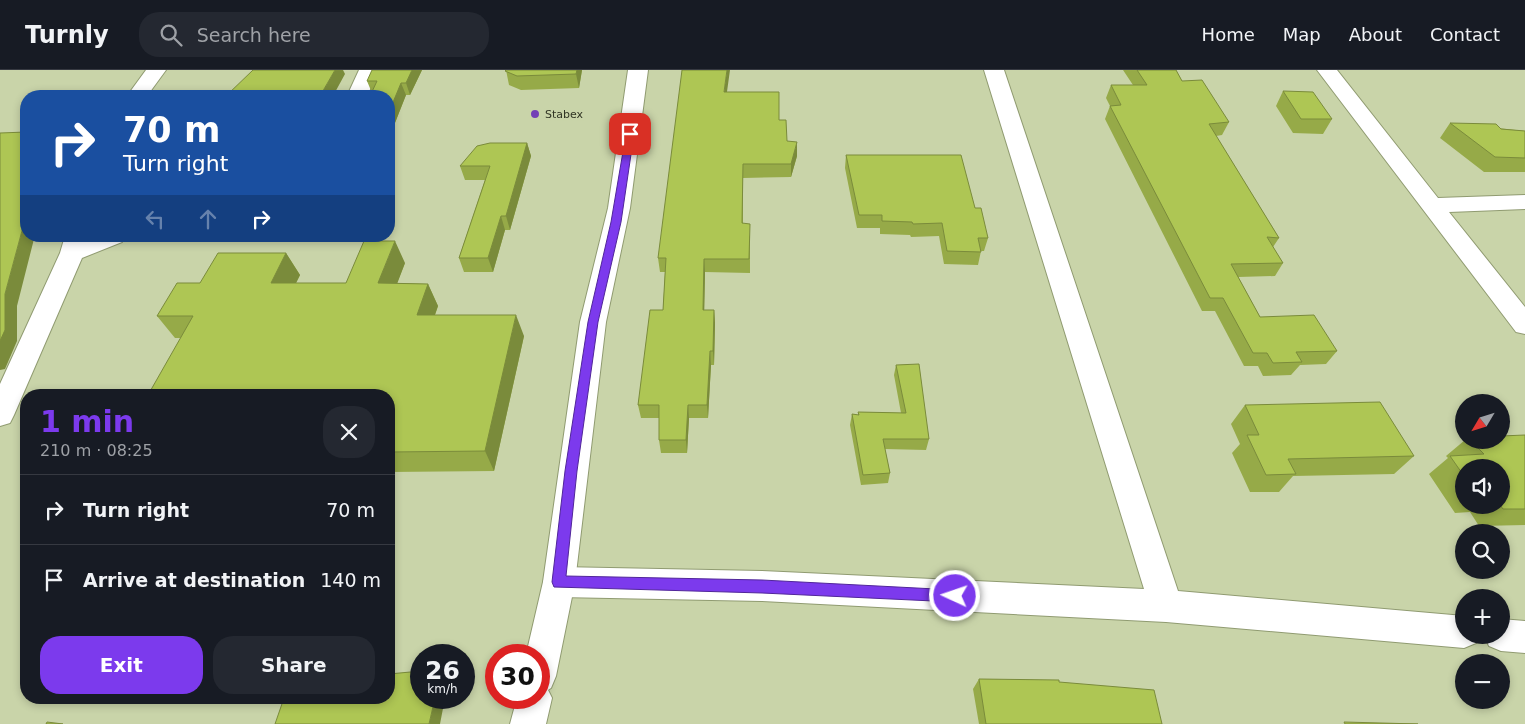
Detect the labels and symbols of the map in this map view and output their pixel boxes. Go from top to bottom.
marker: Stabex [529,108,541,120]
place label: Stabex [545,108,584,121]
pin [609,113,651,155]
north arrow [1455,394,1510,449]
position arrow [928,569,980,621]
speed limit sign: 30 [485,644,550,709]

